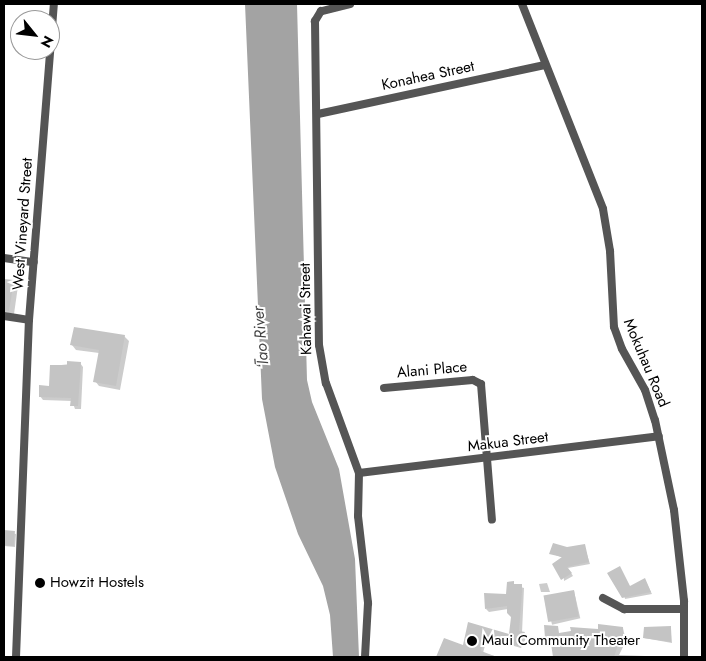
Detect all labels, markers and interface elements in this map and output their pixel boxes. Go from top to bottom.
north arrow [10,10,60,60]
text: N [36,32,59,52]
street label: Konahea Street [380,57,476,95]
street label: West Vineyard Street [9,157,37,291]
street label: Kahawai Street [296,263,316,355]
water label: ʻĪao River [249,305,273,369]
street label: Mokuhau Road [619,316,673,410]
street label: Alani Place [396,358,468,382]
street label: Makua Street [467,428,549,456]
place label: Howzit Hostels [50,574,144,592]
marker: Howzit Hostels [34,577,46,589]
place label: Maui Community Theater [482,632,640,650]
marker: Maui Community Theater [466,635,478,647]

